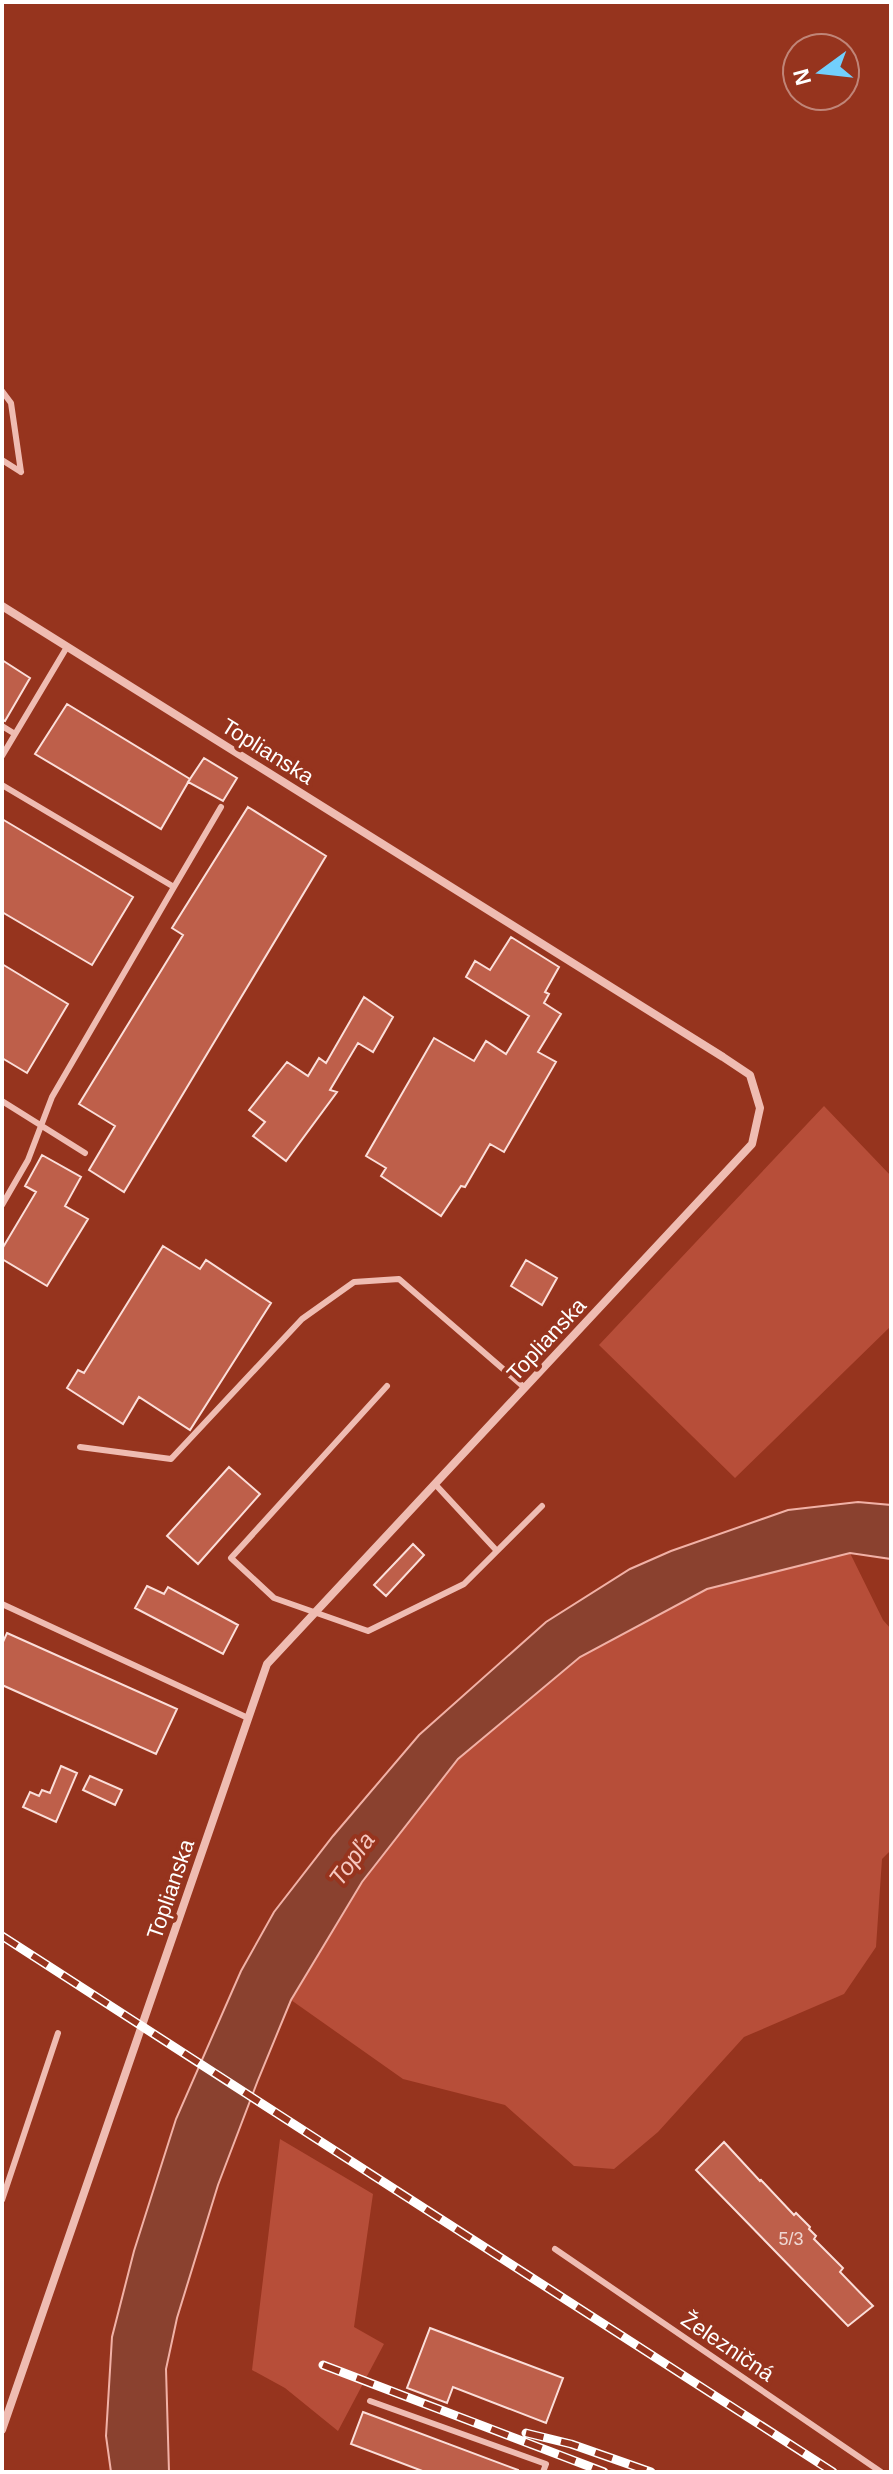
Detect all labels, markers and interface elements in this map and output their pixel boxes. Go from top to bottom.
north arrow [781,32,861,112]
text: N [788,66,816,88]
street label: Toplianska [217,713,319,790]
street label: Toplianska [502,1292,591,1386]
water label: Topľa [323,1827,380,1891]
street label: Toplianska [142,1835,199,1942]
house number: 5/3 [778,2229,804,2249]
street label: Železničná [677,2306,779,2387]

